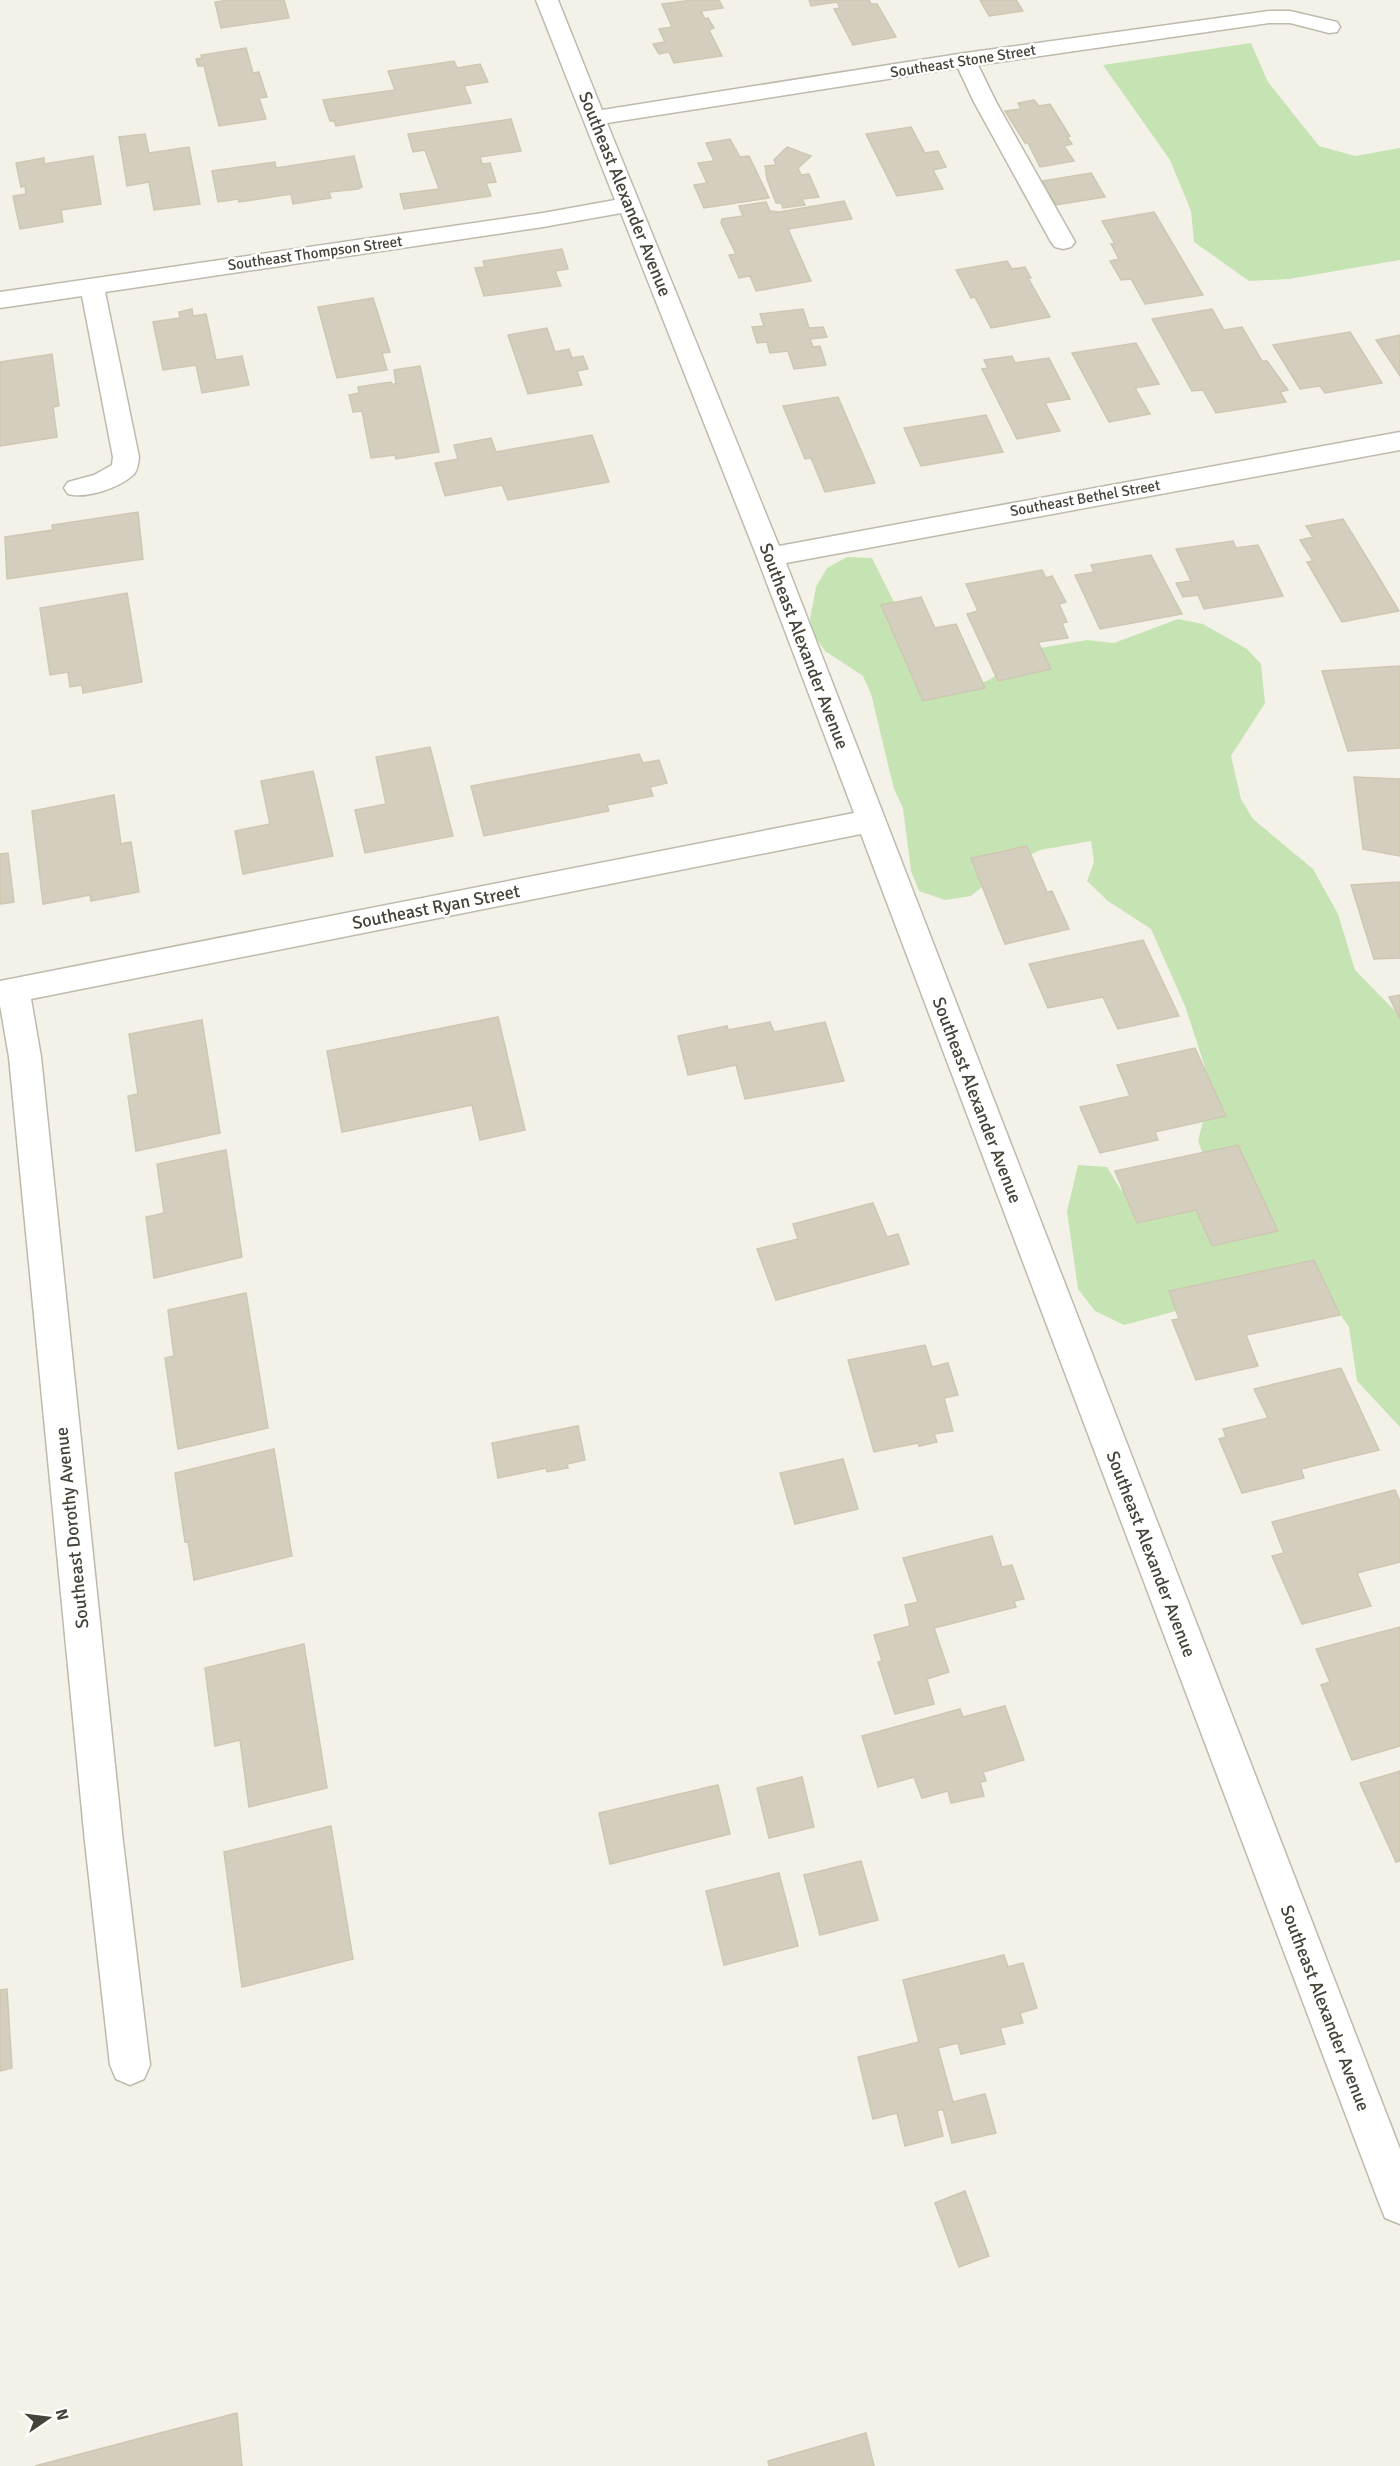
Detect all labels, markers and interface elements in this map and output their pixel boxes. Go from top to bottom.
street label: Southeast Stone Street [889,41,1037,81]
street label: Southeast Alexander Avenue [574,88,676,300]
street label: Southeast Thompson Street [227,232,403,274]
street label: Southeast Bethel Street [1008,476,1162,520]
street label: Southeast Alexander Avenue [754,540,854,752]
street label: Southeast Ryan Street [350,880,522,934]
street label: Southeast Alexander Avenue [927,994,1027,1206]
street label: Southeast Dorothy Avenue [50,1426,94,1630]
street label: Southeast Alexander Avenue [1101,1448,1201,1660]
street label: Southeast Alexander Avenue [1275,1902,1375,2114]
north arrow [18,2388,78,2448]
text: N [51,2407,73,2422]

